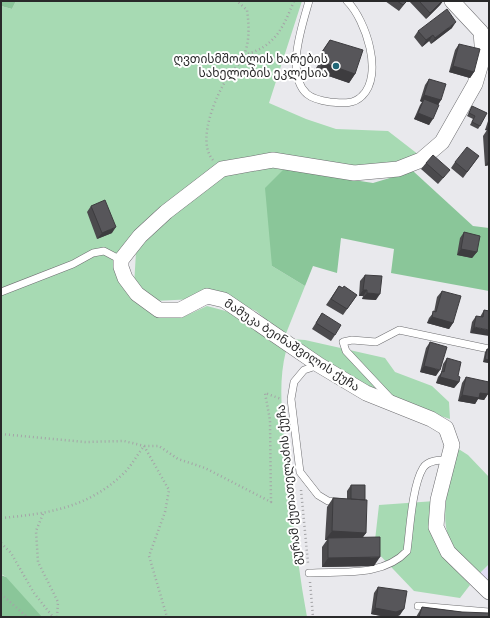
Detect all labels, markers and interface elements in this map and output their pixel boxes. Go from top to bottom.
place label: ღვთისმშობლის ხარების სახელობის ეკლესია [173,52,328,81]
marker: ღვთისმშობლის ხარების სახელობის ეკლესია [331,61,341,71]
street label: მამუკა ბეინაშვილის ქუჩა [221,296,362,395]
street label: გურამ ქუთათელაძის ქუჩა [274,404,305,566]

